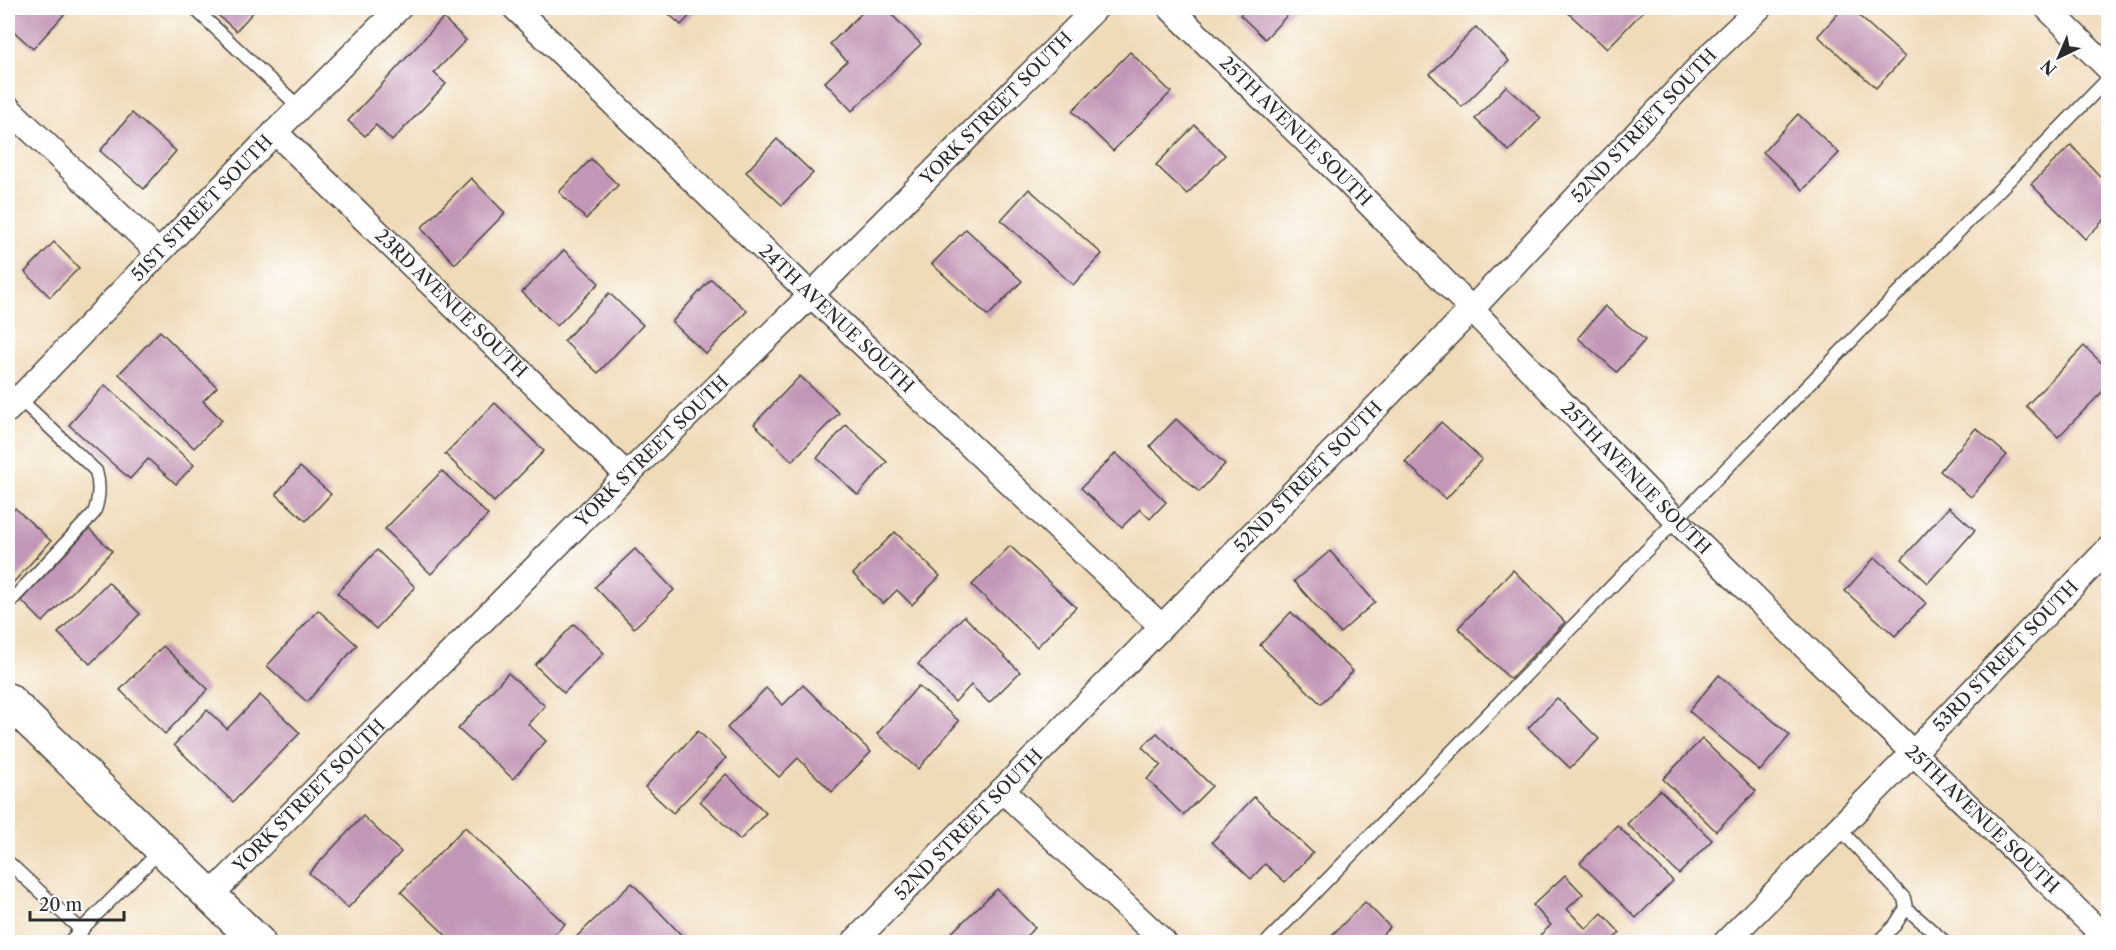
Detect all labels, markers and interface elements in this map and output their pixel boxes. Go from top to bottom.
street label: YORK STREET SOUTH [915,27,1077,190]
north arrow [2029,27,2089,87]
street label: 52ND STREET SOUTH [1567,44,1721,207]
street label: 25TH AVENUE SOUTH [1215,52,1376,211]
text: N [2037,56,2061,80]
street label: 51ST STREET SOUTH [127,130,277,286]
street label: 23RD AVENUE SOUTH [371,225,532,383]
street label: 24TH AVENUE SOUTH [754,240,918,397]
street label: YORK STREET SOUTH [570,371,733,532]
street label: 52ND STREET SOUTH [1229,397,1387,557]
street label: 25TH AVENUE SOUTH [1556,397,1715,559]
street label: 53RD STREET SOUTH [1928,576,2083,736]
street label: YORK STREET SOUTH [228,715,390,878]
street label: 25TH AVENUE SOUTH [1901,740,2064,898]
street label: 52ND STREET SOUTH [890,744,1047,905]
scale bar [30,884,124,922]
text: 20 m [39,894,83,916]

